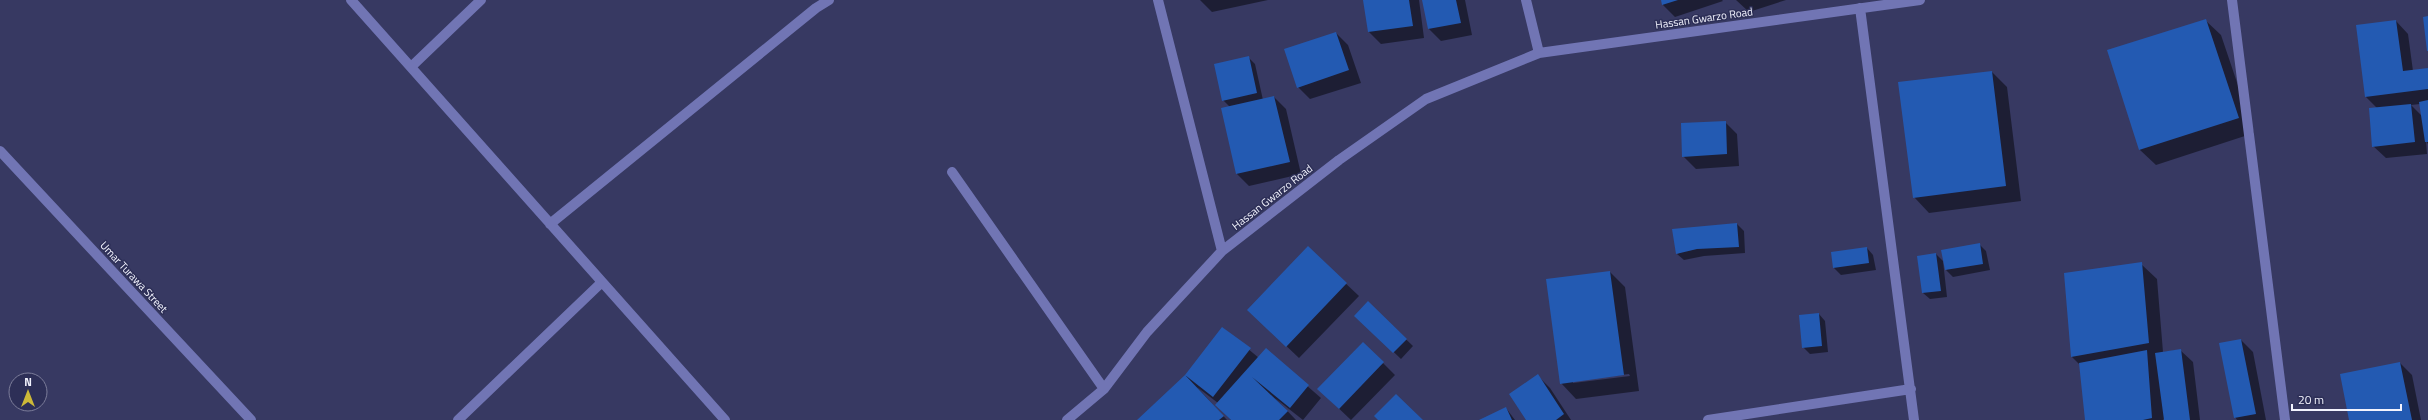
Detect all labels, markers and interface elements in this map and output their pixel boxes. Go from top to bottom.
street label: Hassan Gwarzo Road [1654,3,1754,33]
street label: Hassan Gwarzo Road [1228,160,1316,234]
street label: Umar Turawa Street [97,238,172,316]
north arrow [8,372,48,412]
text: N [24,374,32,390]
scale bar [2292,386,2401,412]
text: 20 m [2298,390,2324,409]

